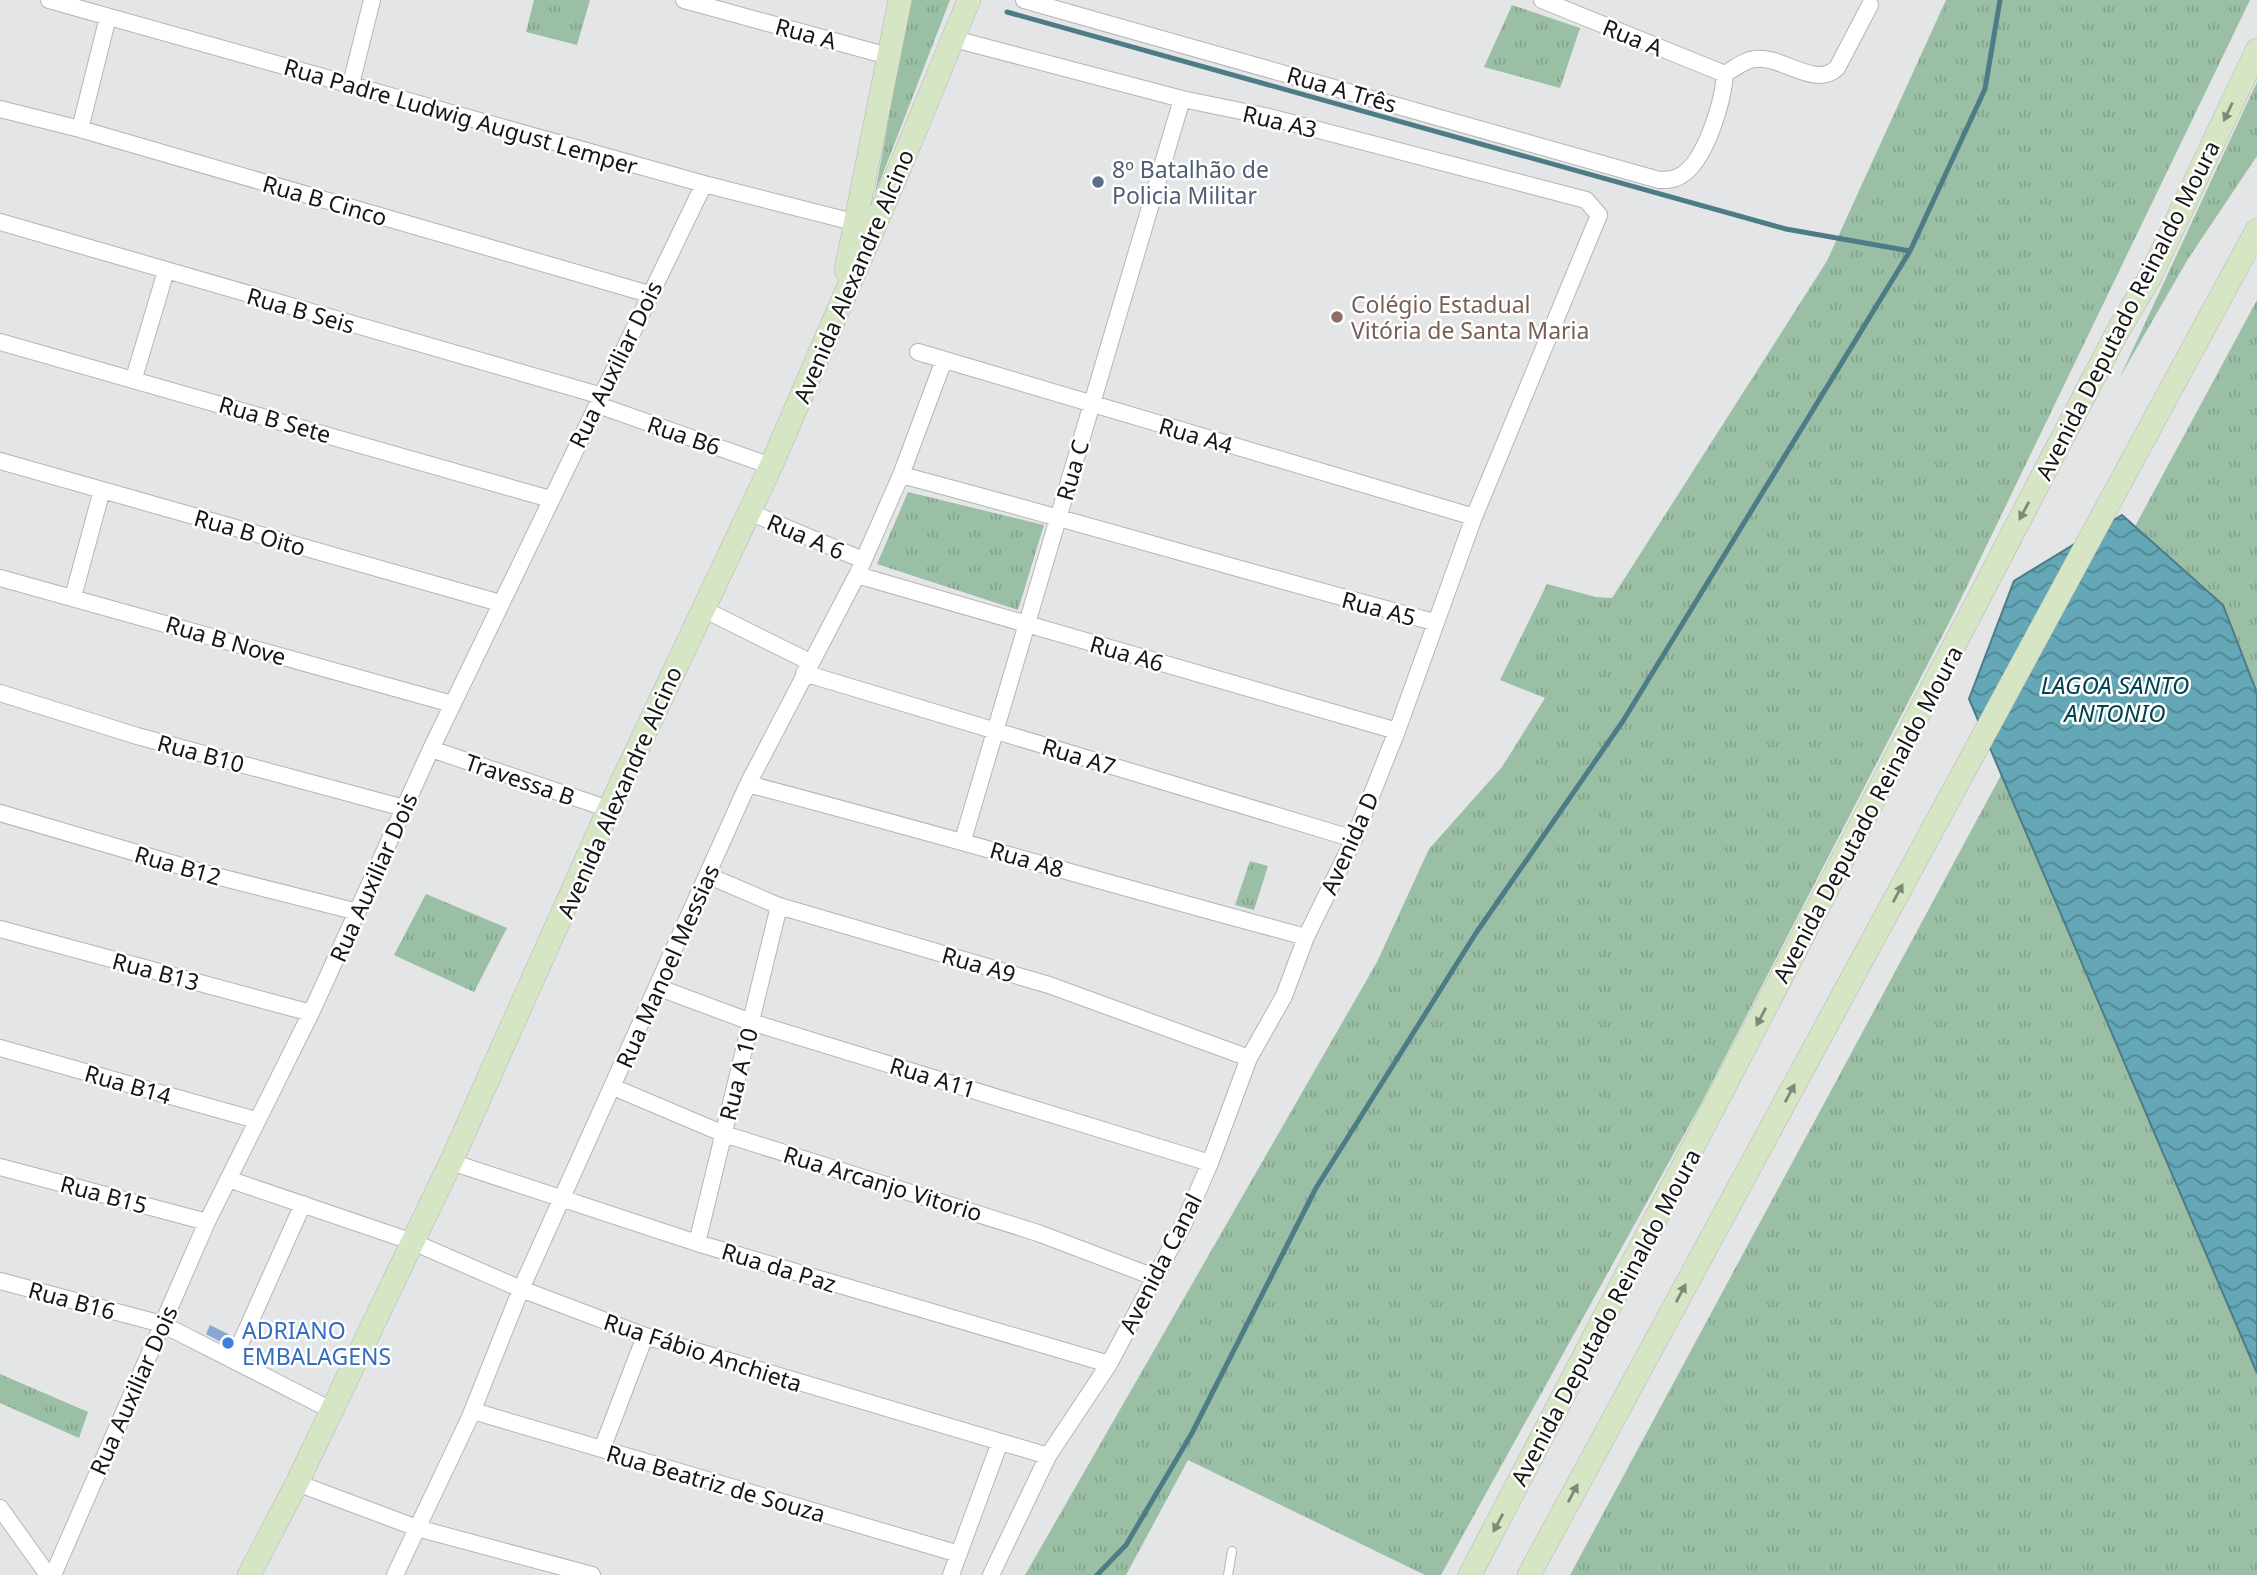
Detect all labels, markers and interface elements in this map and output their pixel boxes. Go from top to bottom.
street label: Rua A [772,10,840,57]
street label: Rua A [1598,11,1668,64]
street label: Rua Padre Ludwig August Lemper [280,50,642,182]
street label: Rua A Três [1283,58,1401,120]
street label: Rua A3 [1240,97,1320,145]
one-way arrow [2222,102,2234,122]
street label: Avenida Deputado Reinaldo Moura [2027,135,2227,485]
street label: Avenida Alexandre Alcino [785,144,921,408]
place label: 8º Batalhão de Policia Militar [1112,153,1269,211]
street label: Rua B Cinco [259,167,391,233]
marker: 8º Batalhão de Policia Militar [1090,174,1106,190]
street label: Rua Auxiliar Dois [561,275,669,453]
street label: Rua B Seis [243,279,359,341]
place label: Colégio Estadual Vitória de Santa Maria [1351,288,1589,346]
marker: Colégio Estadual Vitória de Santa Maria [1329,309,1345,325]
street label: Rua B Sete [215,388,335,450]
street label: Rua B6 [643,408,725,462]
street label: Rua A4 [1155,409,1237,461]
street label: Rua C [1048,436,1096,504]
street label: Rua B Oito [191,501,309,563]
one-way arrow [2019,501,2030,521]
street label: Rua A 6 [762,505,850,567]
street label: Rua A5 [1339,583,1419,633]
street label: Rua B Nove [162,608,290,672]
street label: Rua A6 [1086,627,1168,679]
street label: Avenida Deputado Reinaldo Moura [1764,640,1970,988]
street label: Avenida Alexandre Alcino [549,661,689,923]
water label: LAGOA SANTO ANTONIO [2041,668,2189,729]
street label: Rua B10 [154,726,248,780]
street label: Rua A7 [1038,730,1120,782]
street label: Travessa B [461,745,579,813]
street label: Rua Auxiliar Dois [321,787,425,967]
street label: Avenida D [1312,787,1386,899]
street label: Rua A8 [986,833,1068,885]
street label: Rua B12 [131,837,225,893]
street label: Rua Manoel Messias [608,859,726,1073]
one-way arrow [1892,884,1904,903]
street label: Rua A9 [938,938,1020,990]
street label: Rua B13 [109,944,203,998]
one-way arrow [1755,1007,1767,1027]
street label: Rua A 10 [711,1024,765,1124]
street label: Rua A11 [886,1049,980,1105]
street label: Rua B14 [81,1056,175,1112]
one-way arrow [1783,1083,1795,1103]
street label: Rua Arcanjo Vitorio [780,1138,986,1228]
street label: Avenida Deputado Reinaldo Moura [1502,1143,1708,1491]
street label: Rua B15 [57,1167,151,1221]
street label: Avenida Canal [1111,1188,1209,1338]
street label: Rua da Paz [718,1234,840,1300]
street label: Rua B16 [25,1273,119,1327]
one-way arrow [1675,1284,1687,1303]
street label: Rua Auxiliar Dois [81,1300,185,1480]
street label: Rua Fábio Anchieta [600,1305,806,1399]
place label: ADRIANO EMBALAGENS [242,1314,391,1372]
marker: ADRIANO EMBALAGENS [220,1335,236,1351]
street label: Rua Beatriz de Souza [603,1436,829,1530]
one-way arrow [1567,1484,1579,1503]
one-way arrow [1492,1513,1503,1533]

